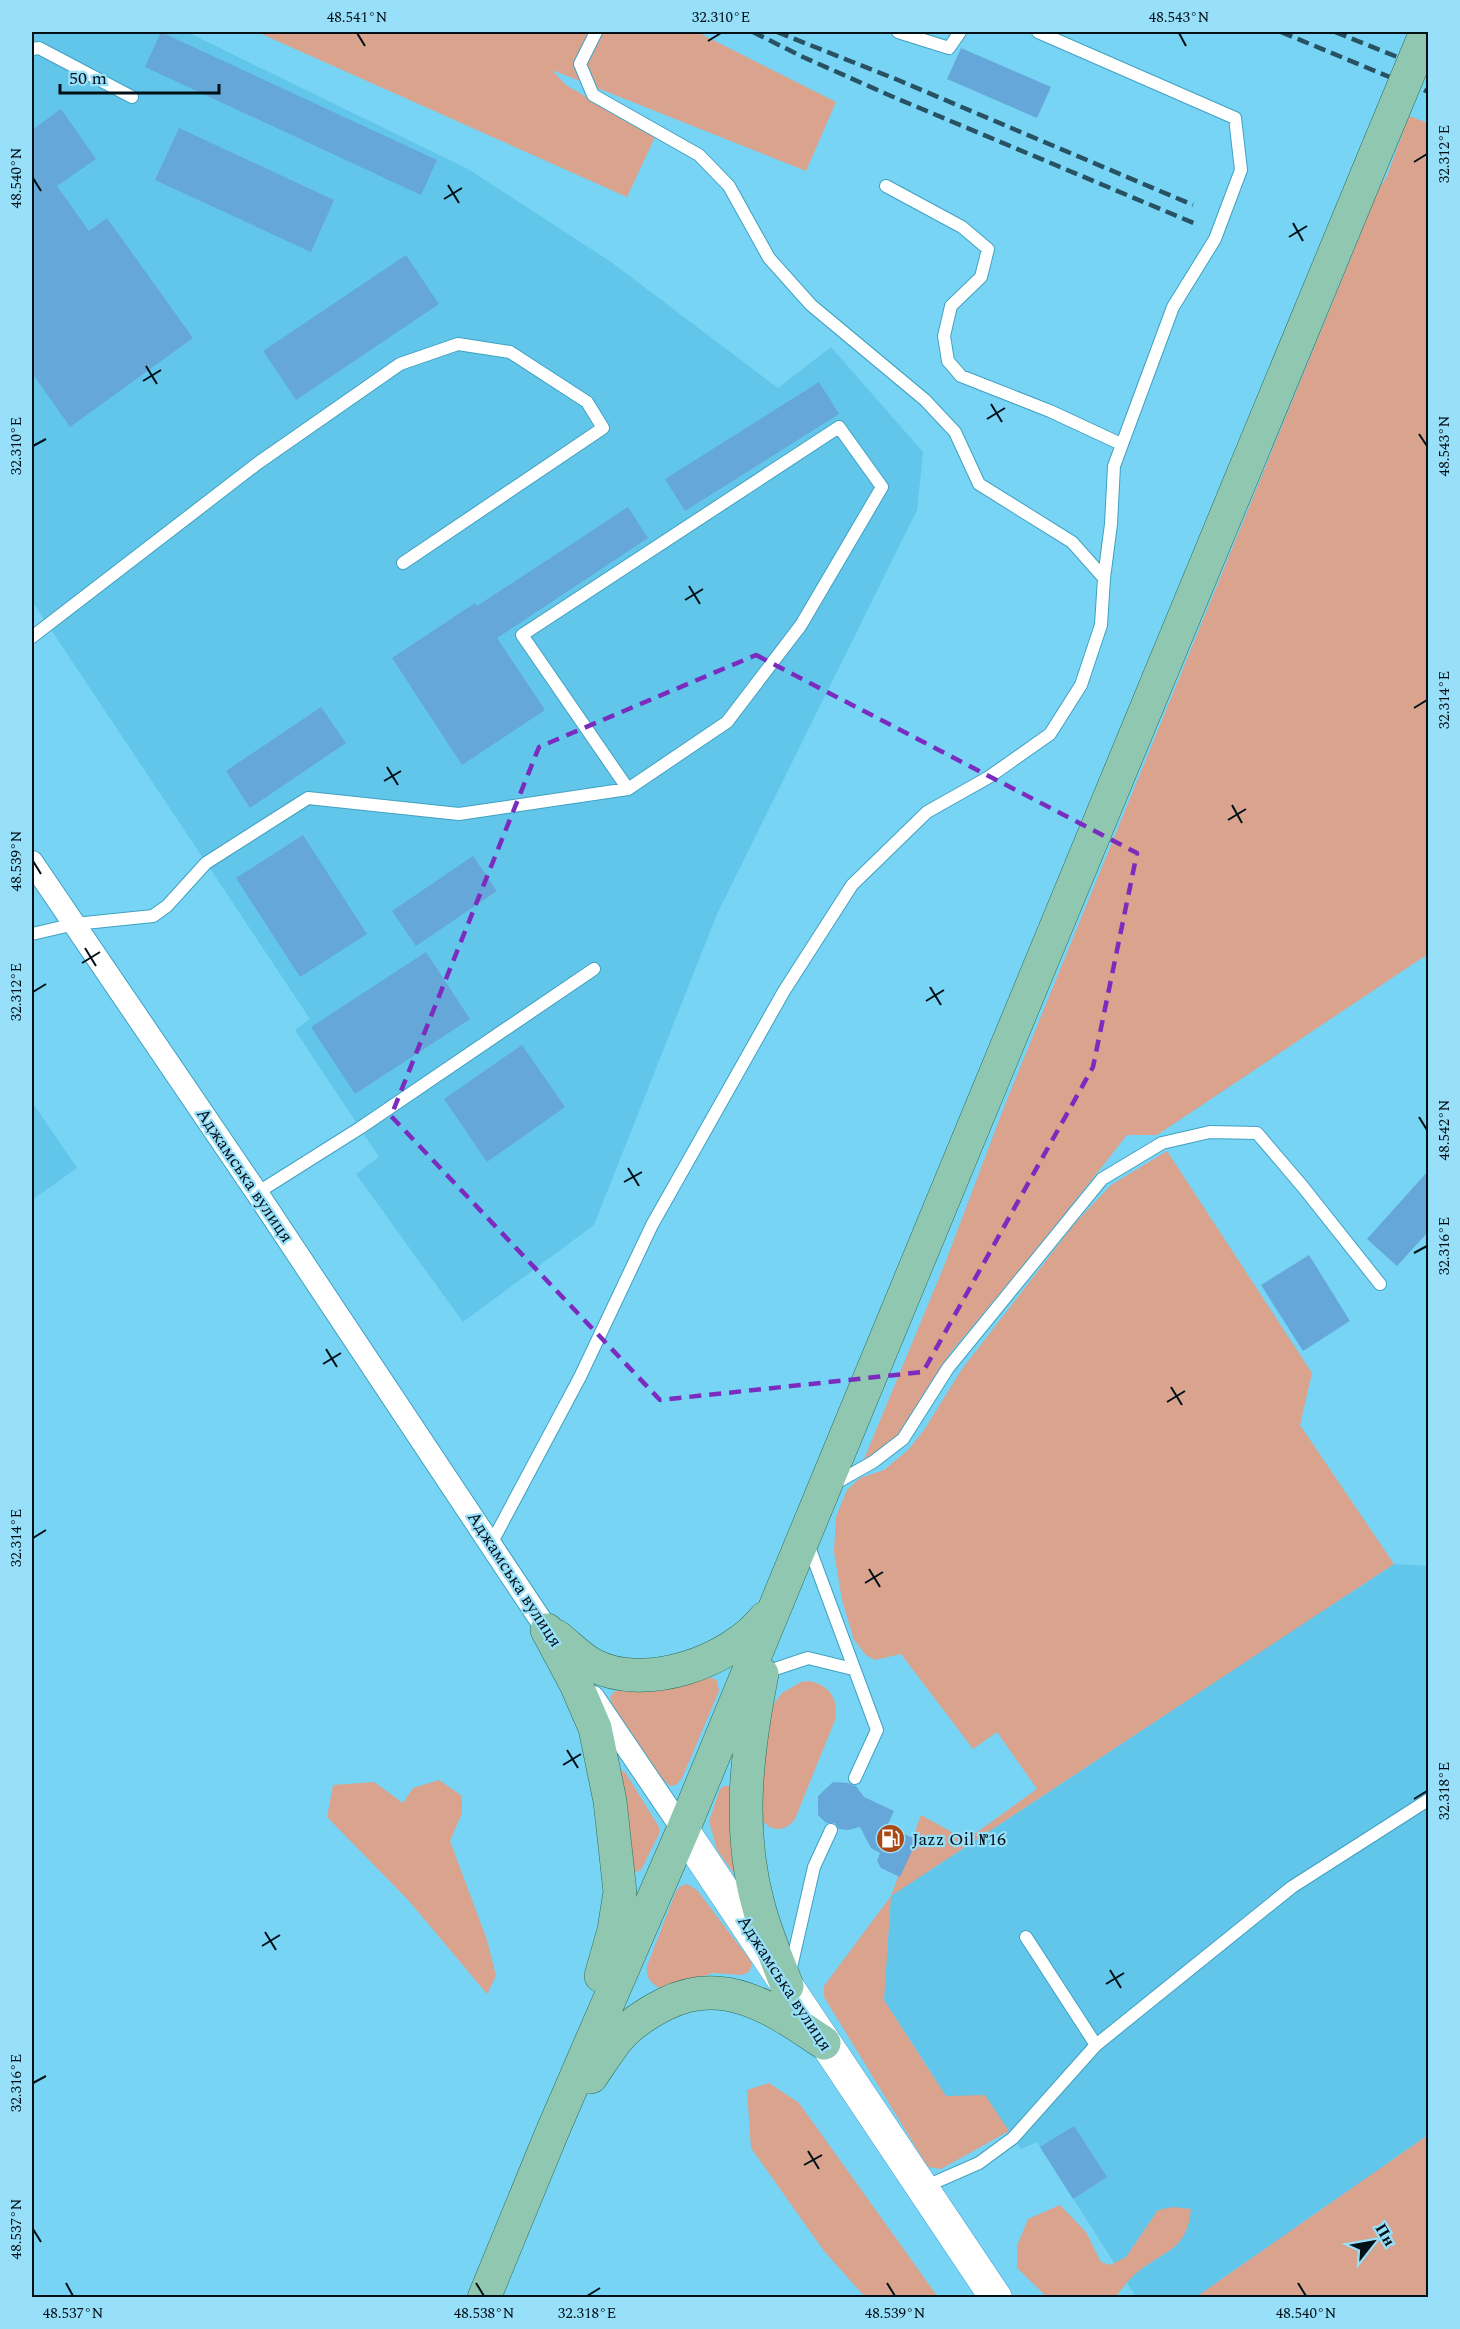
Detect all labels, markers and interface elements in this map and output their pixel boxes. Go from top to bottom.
text: 48.541°N [327,6,387,29]
text: 32.310°E [692,6,750,29]
text: 48.543°N [1149,6,1209,29]
scale bar [60,57,219,95]
text: 50 m [69,65,107,92]
text: 32.312°E [1433,125,1456,183]
text: 48.540°N [5,148,28,208]
text: 48.543°N [1433,416,1456,476]
text: 32.310°E [5,417,28,475]
text: 32.314°E [1433,671,1456,729]
text: 48.539°N [5,831,28,891]
text: 32.312°E [5,963,28,1021]
text: 48.542°N [1433,1100,1456,1160]
street label: Аджамська вулиця [189,1102,300,1248]
text: 32.316°E [1433,1217,1456,1275]
street label: Аджамська вулиця [460,1506,569,1653]
text: 32.314°E [5,1509,28,1567]
text: 32.318°E [1433,1762,1456,1820]
fuel station icon: Jazz Oil №16 [875,1823,907,1855]
place label: Jazz Oil №16 [912,1826,1006,1853]
street label: Аджамська вулиця [730,1910,839,2057]
text: 32.316°E [5,2054,28,2112]
text: 48.537°N [5,2199,28,2259]
north arrow [1343,2212,1403,2272]
text: Пн [1369,2219,1401,2251]
text: 48.537°N [43,2302,103,2325]
text: 48.538°N [454,2302,514,2325]
text: 32.318°E [558,2302,616,2325]
text: 48.539°N [865,2302,925,2325]
text: 48.540°N [1276,2302,1336,2325]

